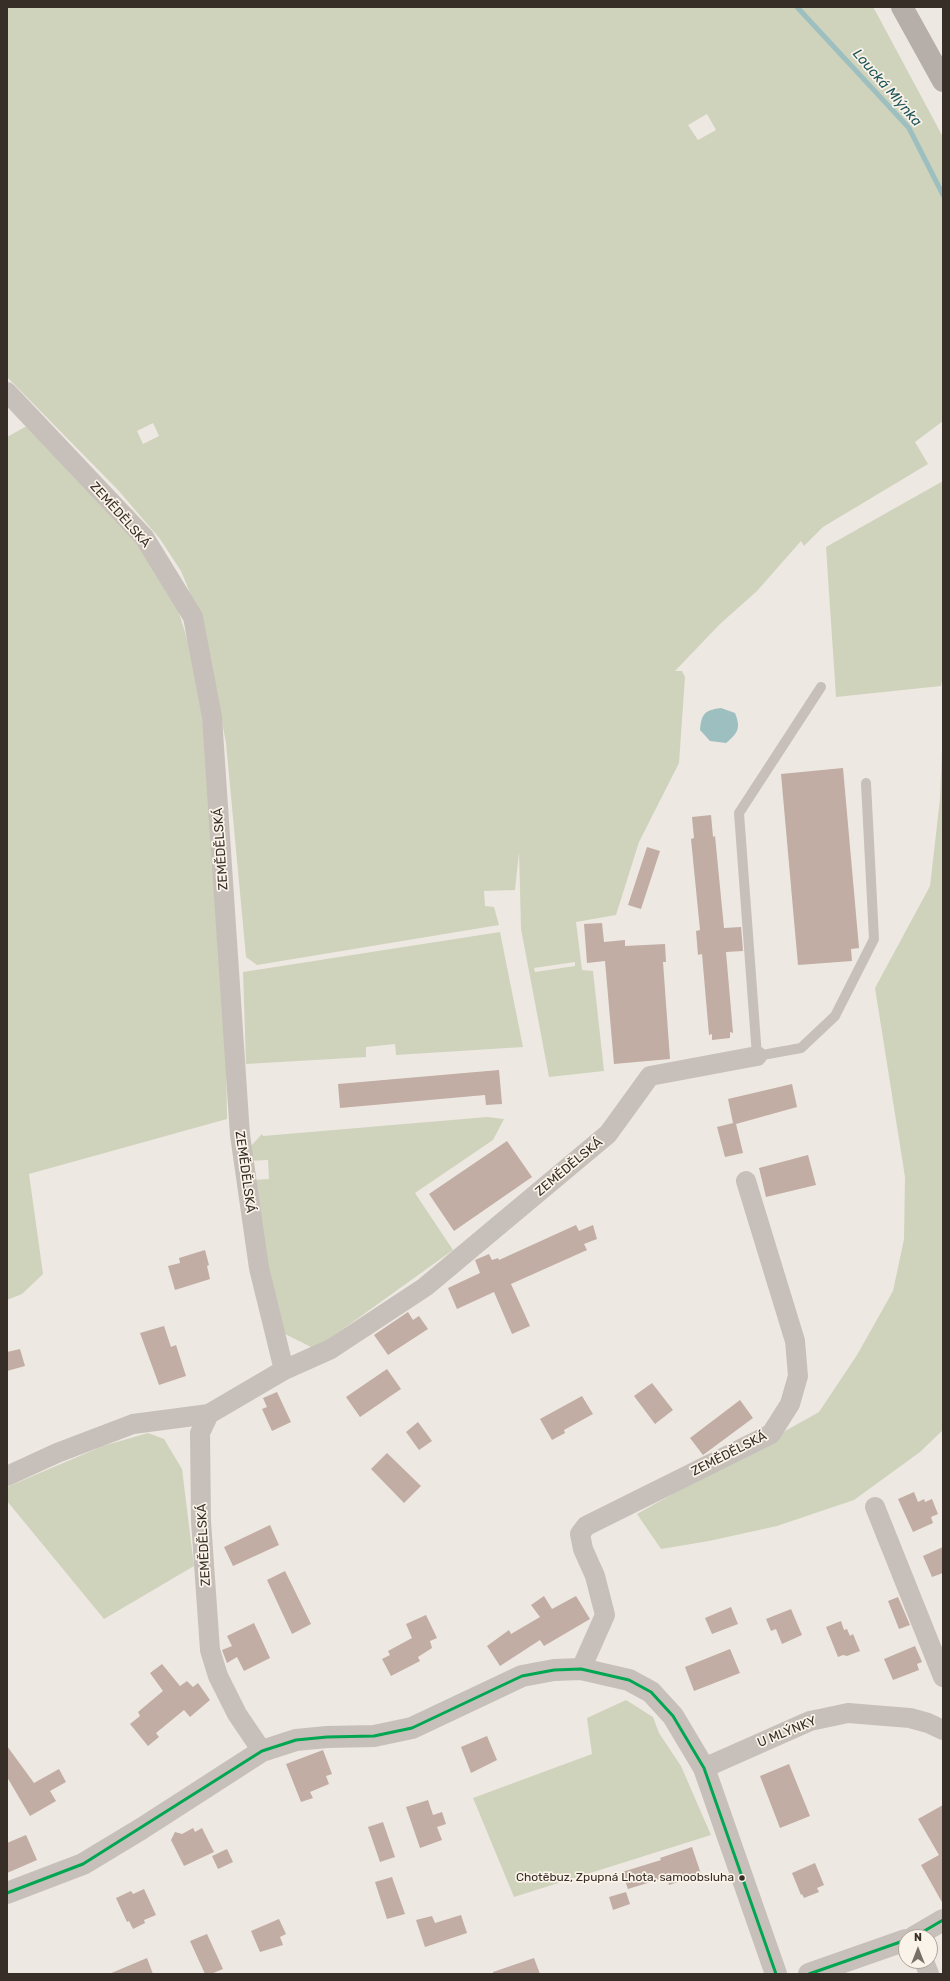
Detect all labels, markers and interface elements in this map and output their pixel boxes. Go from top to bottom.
water label: Loucká Mlýnka [849,46,925,130]
street label: ZEMĚDĚLSKÁ [87,479,153,551]
street label: ZEMĚDĚLSKÁ [210,807,232,891]
street label: ZEMĚDĚLSKÁ [232,1130,258,1214]
street label: ZEMĚDĚLSKÁ [532,1134,606,1200]
street label: ZEMĚDĚLSKÁ [689,1428,769,1480]
street label: ZEMĚDĚLSKÁ [194,1503,214,1587]
street label: U MLÝNKY [755,1713,819,1751]
place label: Chotěbuz, Zpupná Lhota, samoobsluha [516,1871,734,1885]
marker: Chotěbuz, Zpupná Lhota, samoobsluha [737,1873,747,1883]
north arrow [898,1929,938,1969]
text: N [914,1931,922,1944]

